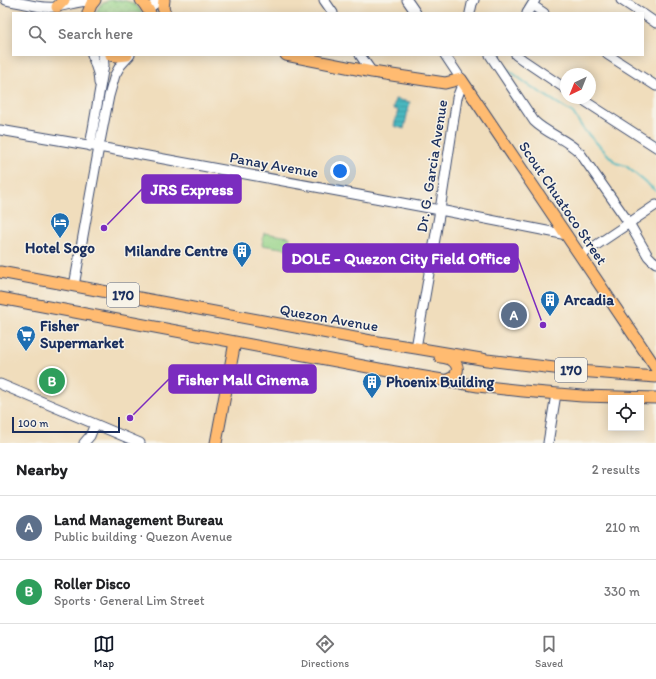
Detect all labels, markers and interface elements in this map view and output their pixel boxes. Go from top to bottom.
search box [12,12,644,56]
icon: search [26,23,48,45]
text: Search here [58,25,133,43]
north arrow [560,68,596,104]
street label: Dr. G. Garcia Avenue [413,98,451,234]
street label: Scout Chuatoco Street [515,138,611,268]
street label: Panay Avenue [228,148,320,182]
your location [330,161,350,181]
callout: JRS Express [142,175,241,203]
text: JRS Express [150,180,234,200]
hotel icon: Hotel Sogo [49,211,71,239]
place label: Hotel Sogo [25,239,95,258]
building icon: Milandre Centre [231,240,253,268]
place label: Milandre Centre [125,242,228,260]
callout: DOLE - Quezon City Field Office [283,244,518,272]
text: DOLE - Quezon City Field Office [291,249,511,269]
road number: 170 [107,283,139,307]
building icon: Arcadia [539,289,561,317]
place label: Arcadia [563,291,614,309]
street label: Quezon Avenue [278,300,380,336]
pin: A [501,300,527,330]
place label: Fisher Supermarket [40,317,125,353]
supermarket icon: Fisher Supermarket [15,324,37,352]
road number: 170 [555,358,587,382]
callout: Fisher Mall Cinema [169,365,316,393]
pin: B [39,366,65,396]
text: Fisher Mall Cinema [177,370,309,389]
building icon: Phoenix Building [361,371,383,399]
place label: Phoenix Building [386,373,494,392]
map controls [608,395,644,431]
button: locate [608,395,644,431]
scale bar [12,415,120,434]
text: 100 m [18,417,48,430]
text: Nearby [16,459,68,479]
text: 2 results [592,462,640,477]
text: Land Management Bureau [54,511,223,529]
text: A [25,520,33,535]
text: 210 m [605,520,640,535]
text: Public building · Quezon Avenue [54,529,232,544]
text: Roller Disco [54,575,131,593]
text: B [25,584,33,599]
text: 330 m [604,584,640,599]
text: Sports · General Lim Street [54,593,205,608]
tab: Map [93,633,115,670]
tab: Directions [301,633,349,670]
tab: Saved [535,633,563,670]

